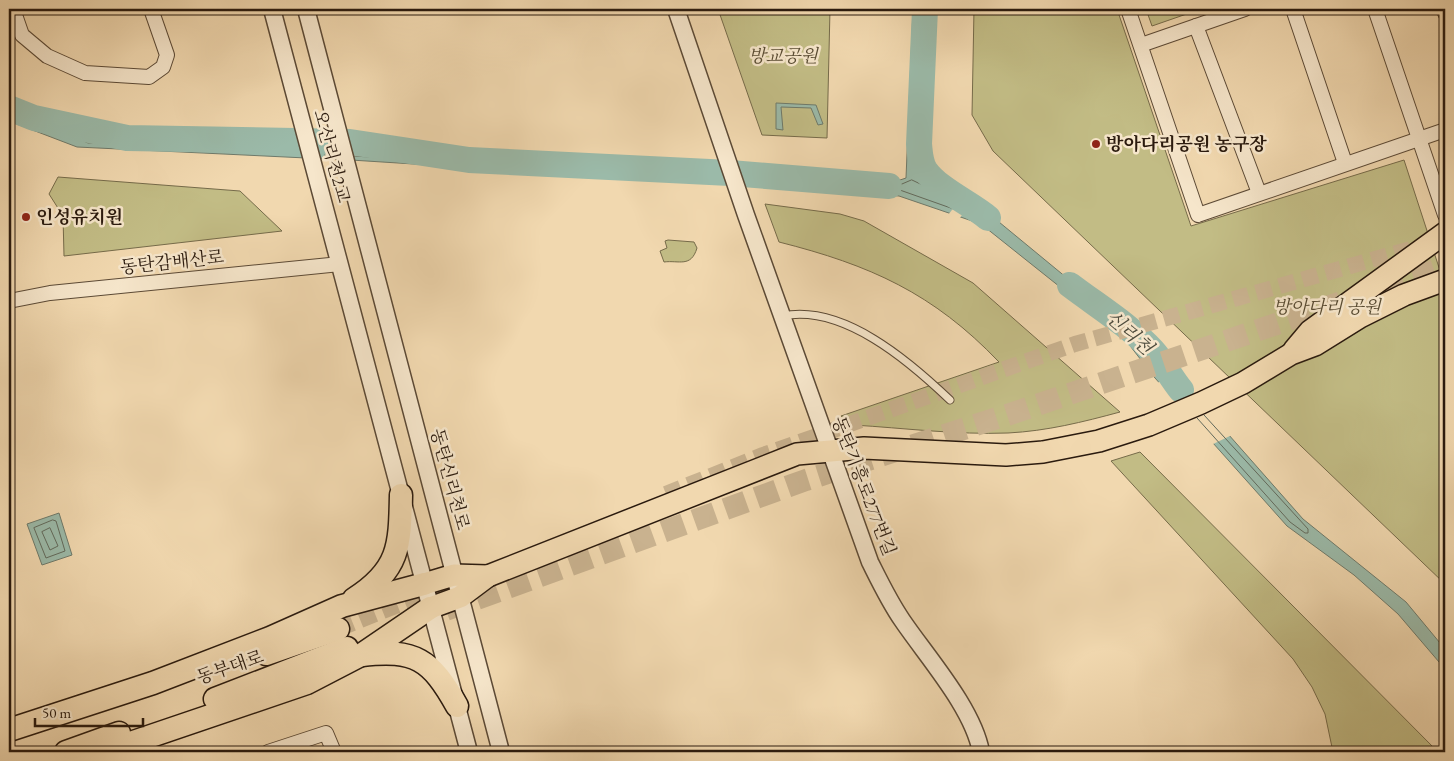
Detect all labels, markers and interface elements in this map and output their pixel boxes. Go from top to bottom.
park label: 방교공원 [748,44,819,67]
street label: 오산리천2교 [309,107,356,206]
place label: 방아다리공원 농구장 [1106,132,1267,155]
marker: 방아다리공원 농구장 [1090,138,1102,150]
place label: 인성유치원 [36,205,123,228]
marker: 인성유치원 [20,211,32,223]
street label: 동탄감배산로 [119,245,225,278]
park label: 방아다리 공원 [1273,295,1383,318]
water label: 신리천 [1101,305,1160,361]
street label: 동탄기흥로277번길 [827,413,902,559]
street label: 동탄신리천로 [426,426,475,532]
street label: 동부대로 [193,644,266,689]
scale bar [35,696,142,728]
text: 50 m [42,703,71,722]

